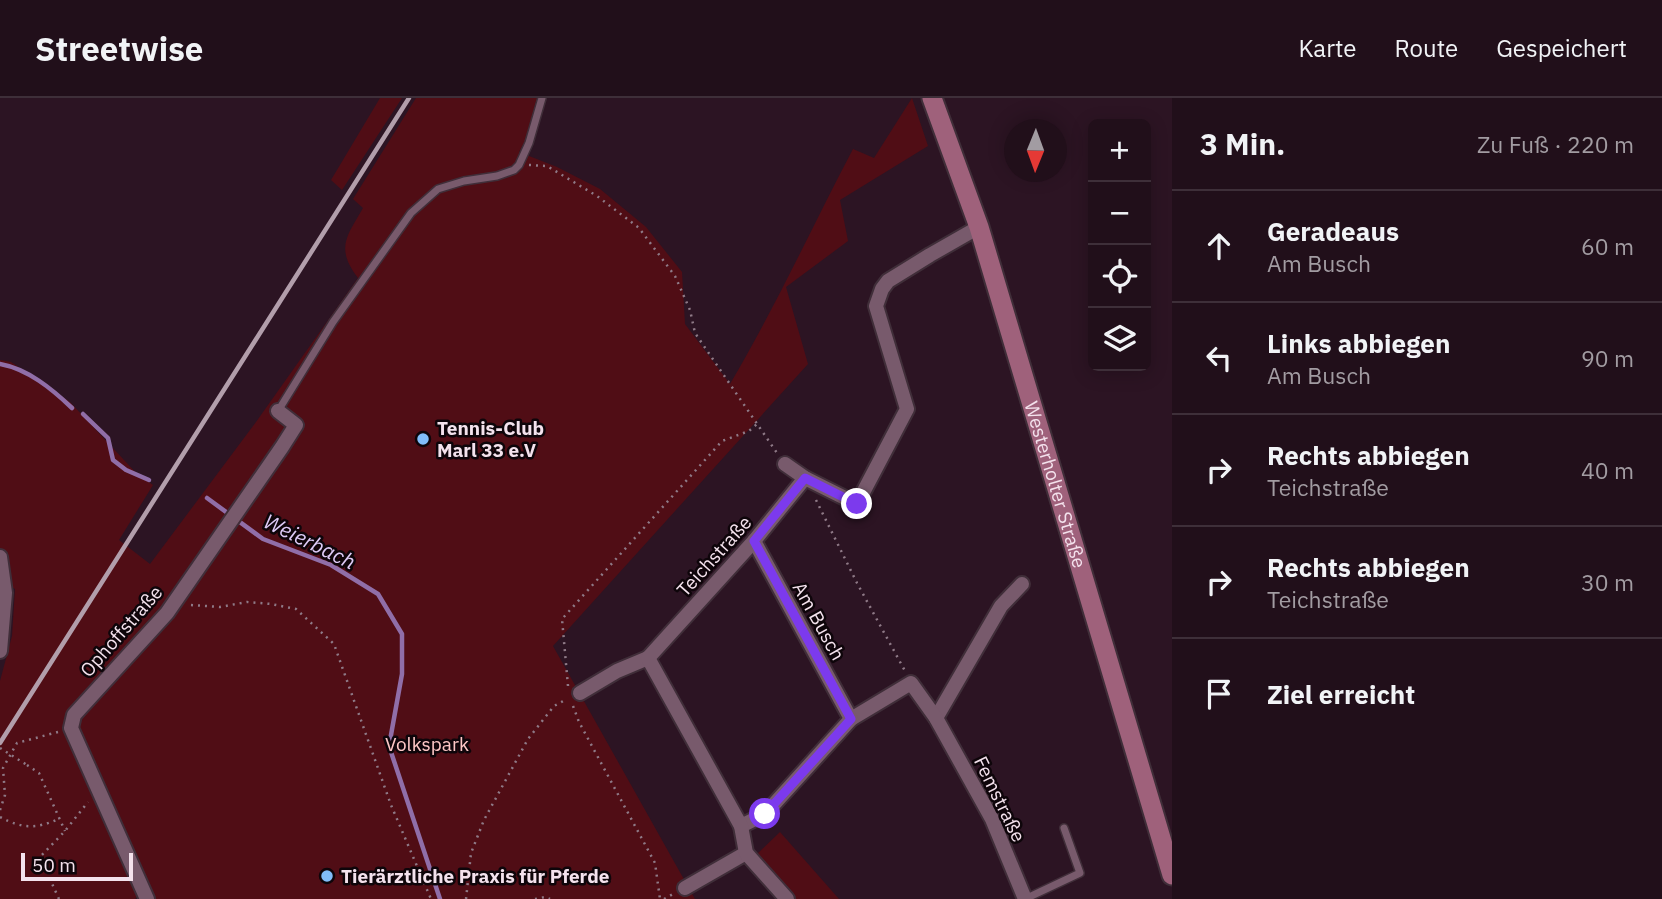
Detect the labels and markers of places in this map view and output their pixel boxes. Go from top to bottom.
place label: Tennis-Club Marl 33 e.V [437,416,544,462]
marker: Tennis-Club Marl 33 e.V [415,431,431,447]
place label: Tierärztliche Praxis für Pferde [341,864,609,888]
marker: Tierärztliche Praxis für Pferde [319,868,335,884]

